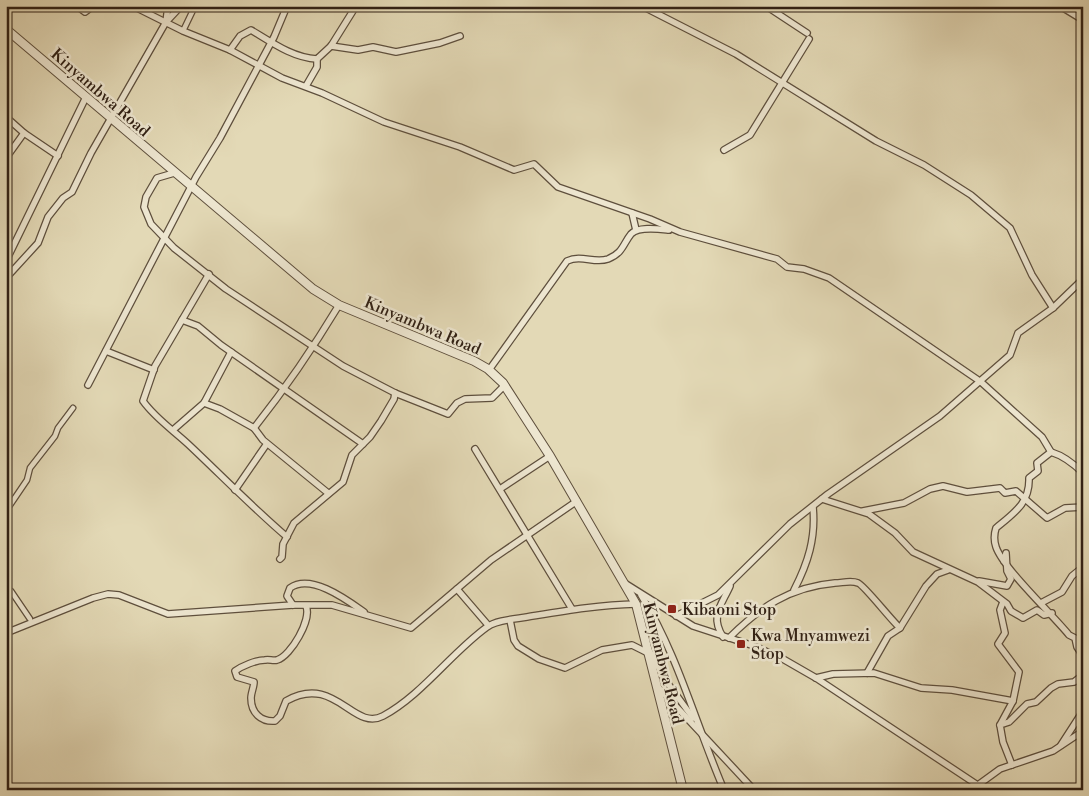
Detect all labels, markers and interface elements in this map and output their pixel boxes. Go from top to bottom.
street label: Kinyambwa Road [47,44,154,141]
street label: Kinyambwa Road [361,292,484,360]
street label: Kinyambwa Road [638,600,688,726]
place label: Kibaoni Stop [682,600,776,620]
marker: Kibaoni Stop [666,603,678,615]
place label: Kwa Mnyamwezi Stop [751,626,870,664]
marker: Kwa Mnyamwezi Stop [735,638,747,650]

